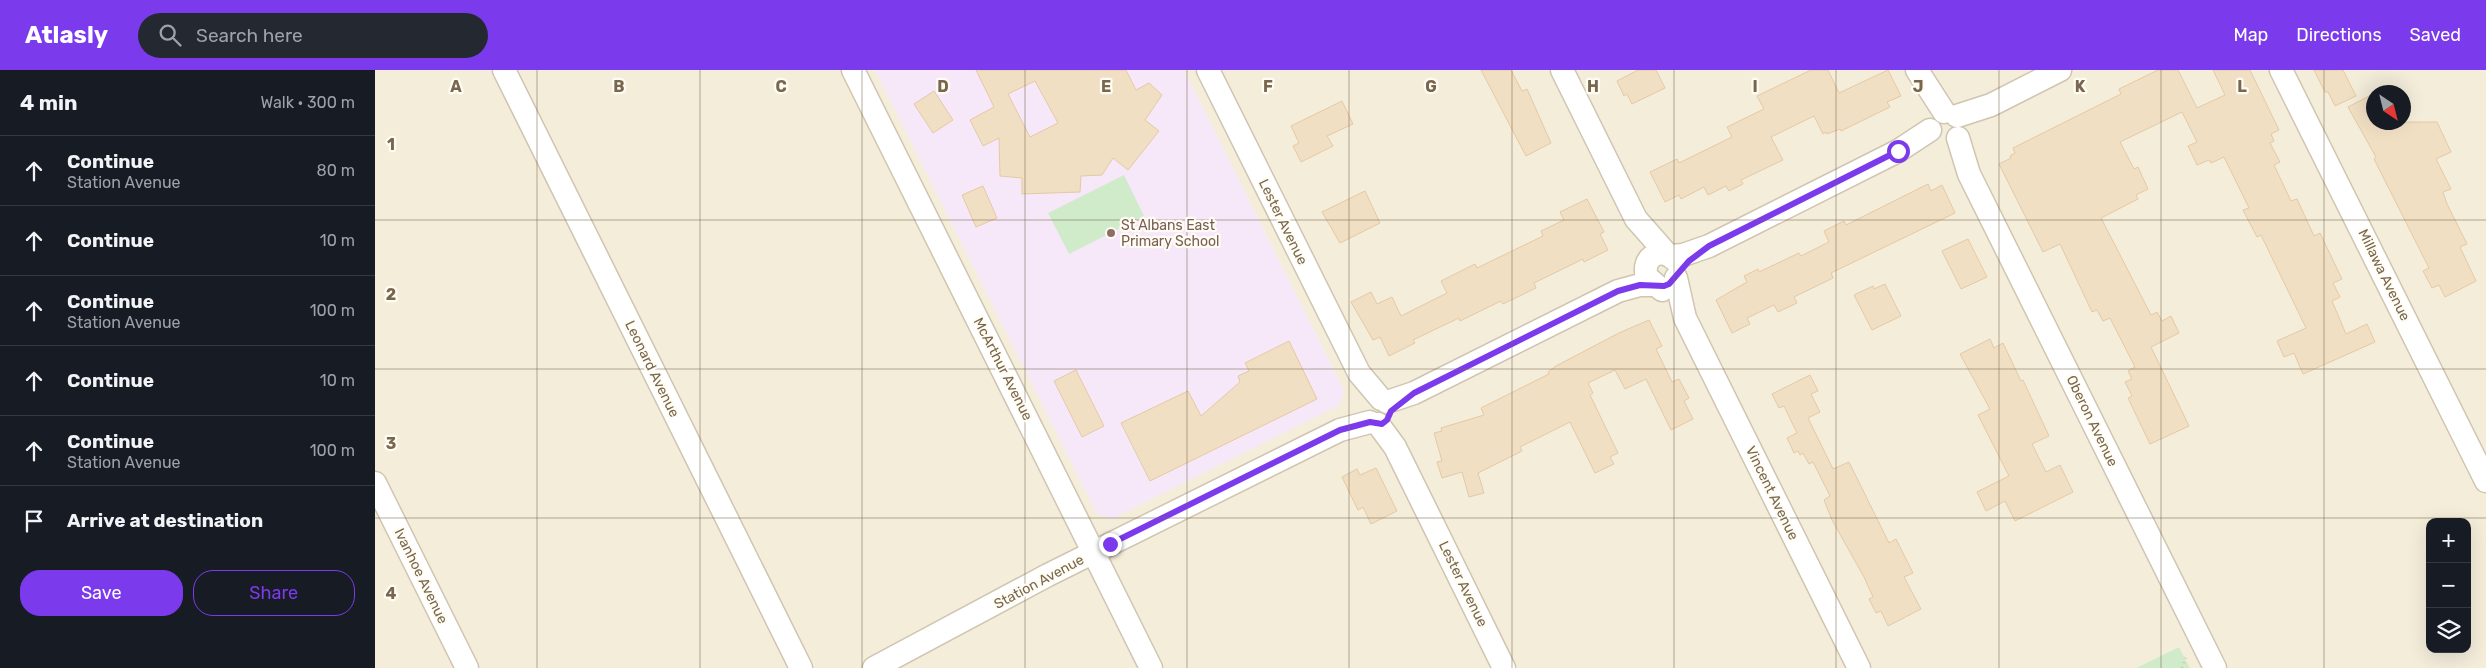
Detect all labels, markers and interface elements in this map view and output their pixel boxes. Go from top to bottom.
search box [138,13,488,58]
text: Atlasly [25,21,108,49]
icon: search [156,21,184,49]
text: Search here [196,24,303,47]
text: Map [2233,24,2268,46]
text: Directions [2296,24,2382,46]
text: Saved [2410,24,2461,46]
text: A [450,77,462,96]
text: B [613,77,625,96]
text: C [775,77,787,96]
text: D [937,77,949,96]
text: E [1101,77,1111,96]
text: F [1263,77,1273,96]
text: G [1425,77,1437,96]
text: H [1587,77,1599,96]
text: I [1752,77,1758,96]
text: J [1913,77,1923,96]
text: K [2075,77,2086,96]
text: L [2237,77,2247,96]
north arrow [2366,85,2411,130]
text: 4 min [20,90,78,115]
text: Walk · 300 m [261,93,355,112]
text: 1 [387,135,395,154]
route start [1887,140,1910,163]
text: Continue [67,150,154,173]
icon: ahead [20,157,48,185]
text: 80 m [317,161,355,180]
text: Station Avenue [67,173,181,192]
street label: Lester Avenue [1255,176,1311,268]
place label: St Albans East Primary School [1121,217,1219,250]
street label: Millawa Avenue [2354,226,2414,324]
icon: ahead [20,227,48,255]
marker: St Albans East Primary School [1105,227,1117,239]
text: Continue [67,229,154,252]
text: 10 m [320,231,355,250]
text: 2 [386,285,396,304]
text: Continue [67,290,154,313]
icon: ahead [20,297,48,325]
text: 100 m [310,301,355,320]
text: Station Avenue [67,313,181,332]
street label: McArthur Avenue [970,315,1036,423]
street label: Leonard Avenue [621,318,683,420]
icon: ahead [20,367,48,395]
text: Continue [67,369,154,392]
text: 10 m [320,371,355,390]
street label: Oberon Avenue [2063,373,2122,470]
text: Continue [67,430,154,453]
text: 3 [386,434,396,453]
icon: ahead [20,437,48,465]
text: 100 m [310,441,355,460]
street label: Vincent Avenue [1742,443,1802,543]
text: Station Avenue [67,453,181,472]
icon: arrive [20,507,48,535]
text: Arrive at destination [67,509,263,532]
map controls [2426,518,2471,653]
button: + [2426,518,2471,563]
street label: Ivanhoe Avenue [391,526,452,627]
route end [1099,533,1122,556]
street label: Lester Avenue [1435,538,1491,630]
street label: Station Avenue [991,551,1087,613]
button: − [2426,563,2471,608]
button: Save [20,570,183,616]
button: Share [193,570,355,616]
text: 4 [386,584,397,603]
button: layers [2426,608,2471,653]

